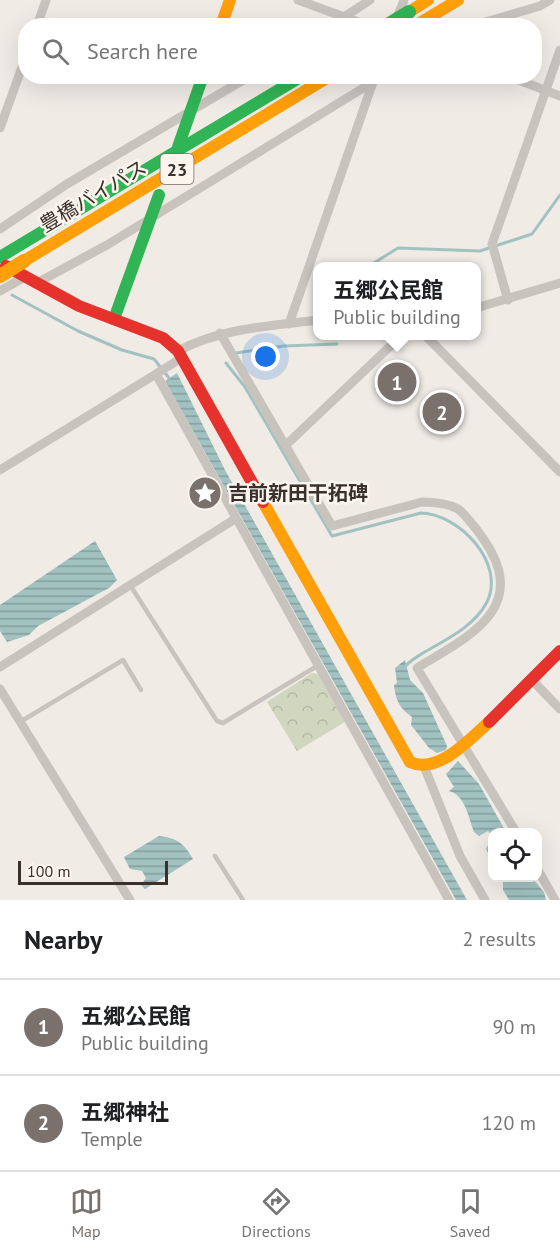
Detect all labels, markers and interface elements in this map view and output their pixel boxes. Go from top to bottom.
search box [18,18,542,84]
icon: search [39,35,72,68]
text: Search here [87,37,198,65]
street label: 豊橋バイパス [35,154,151,238]
road number: 23 [160,154,194,184]
popup [313,262,481,340]
text: 五郷公民館 [333,276,443,304]
text: Public building [333,304,461,330]
your location [251,342,280,371]
pin: 1 [378,360,416,404]
pin: 2 [422,390,462,434]
place icon: 吉前新田干拓碑 [187,475,223,511]
place label: 吉前新田干拓碑 [228,480,368,506]
map controls [488,828,542,882]
button: locate [488,828,542,882]
scale bar [18,858,168,886]
text: 100 m [27,861,70,881]
text: Nearby [24,923,102,956]
text: 2 results [463,926,536,952]
text: 五郷公民館 [81,1002,191,1030]
text: 1 [38,1014,49,1040]
text: 90 m [493,1014,536,1040]
text: Public building [81,1030,209,1056]
text: 五郷神社 [81,1098,169,1126]
text: 2 [38,1110,49,1136]
text: 120 m [482,1110,536,1136]
text: Temple [81,1126,143,1152]
tab: Map [70,1185,103,1241]
tab: Directions [242,1185,311,1241]
tab: Saved [450,1185,490,1241]

